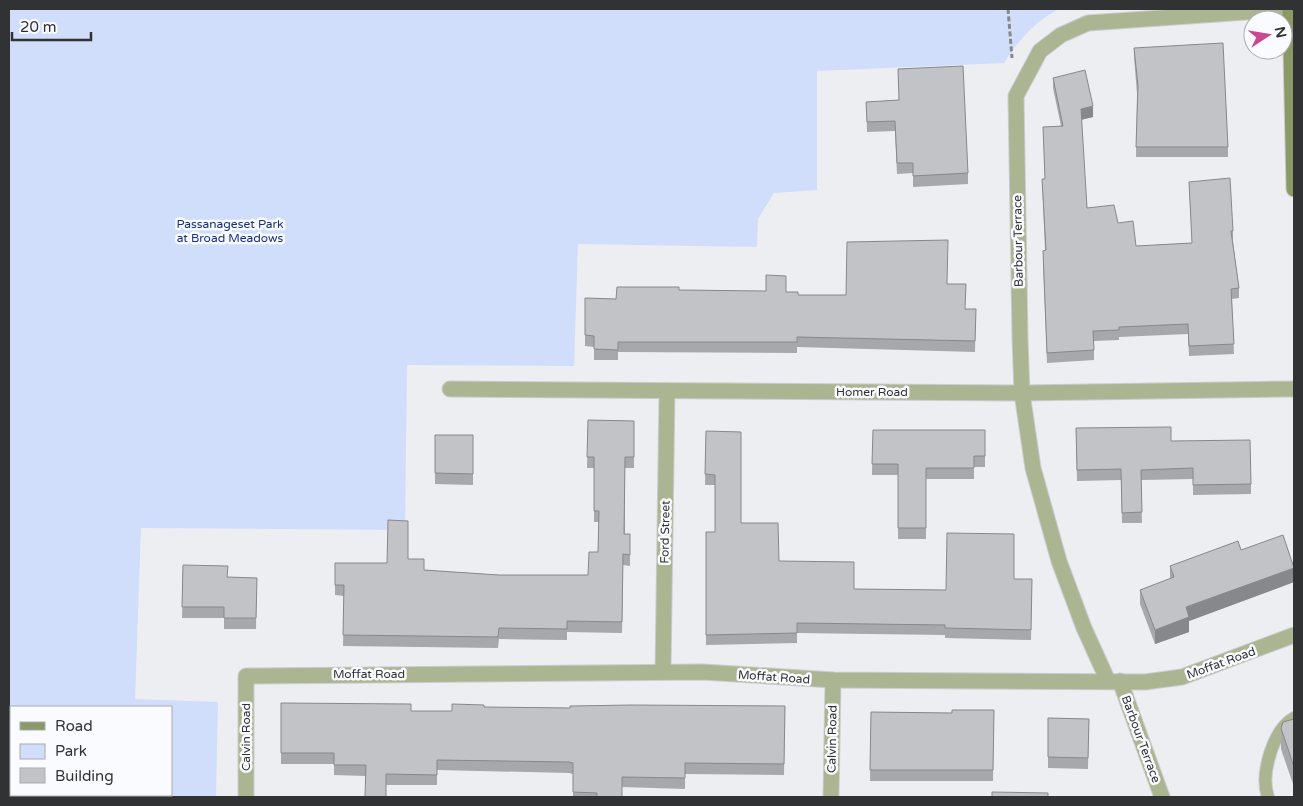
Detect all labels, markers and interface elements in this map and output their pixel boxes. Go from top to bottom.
scale bar [12,10,91,42]
north arrow [1243,10,1293,60]
text: 20 m [20,18,57,36]
text: N [1271,25,1290,40]
street label: Barbour Terrace [1010,195,1026,287]
park label: Passanageset Park at Broad Meadows [176,217,284,245]
street label: Homer Road [836,385,908,399]
street label: Ford Street [657,500,673,564]
street label: Moffat Road [1185,644,1257,682]
street label: Moffat Road [333,667,405,681]
street label: Moffat Road [737,667,811,687]
street label: Barbour Terrace [1119,693,1163,785]
street label: Calvin Road [239,703,253,771]
street label: Calvin Road [824,705,840,773]
legend [10,706,172,796]
text: Road [55,717,93,735]
text: Park [55,742,87,760]
text: Building [55,767,114,785]

